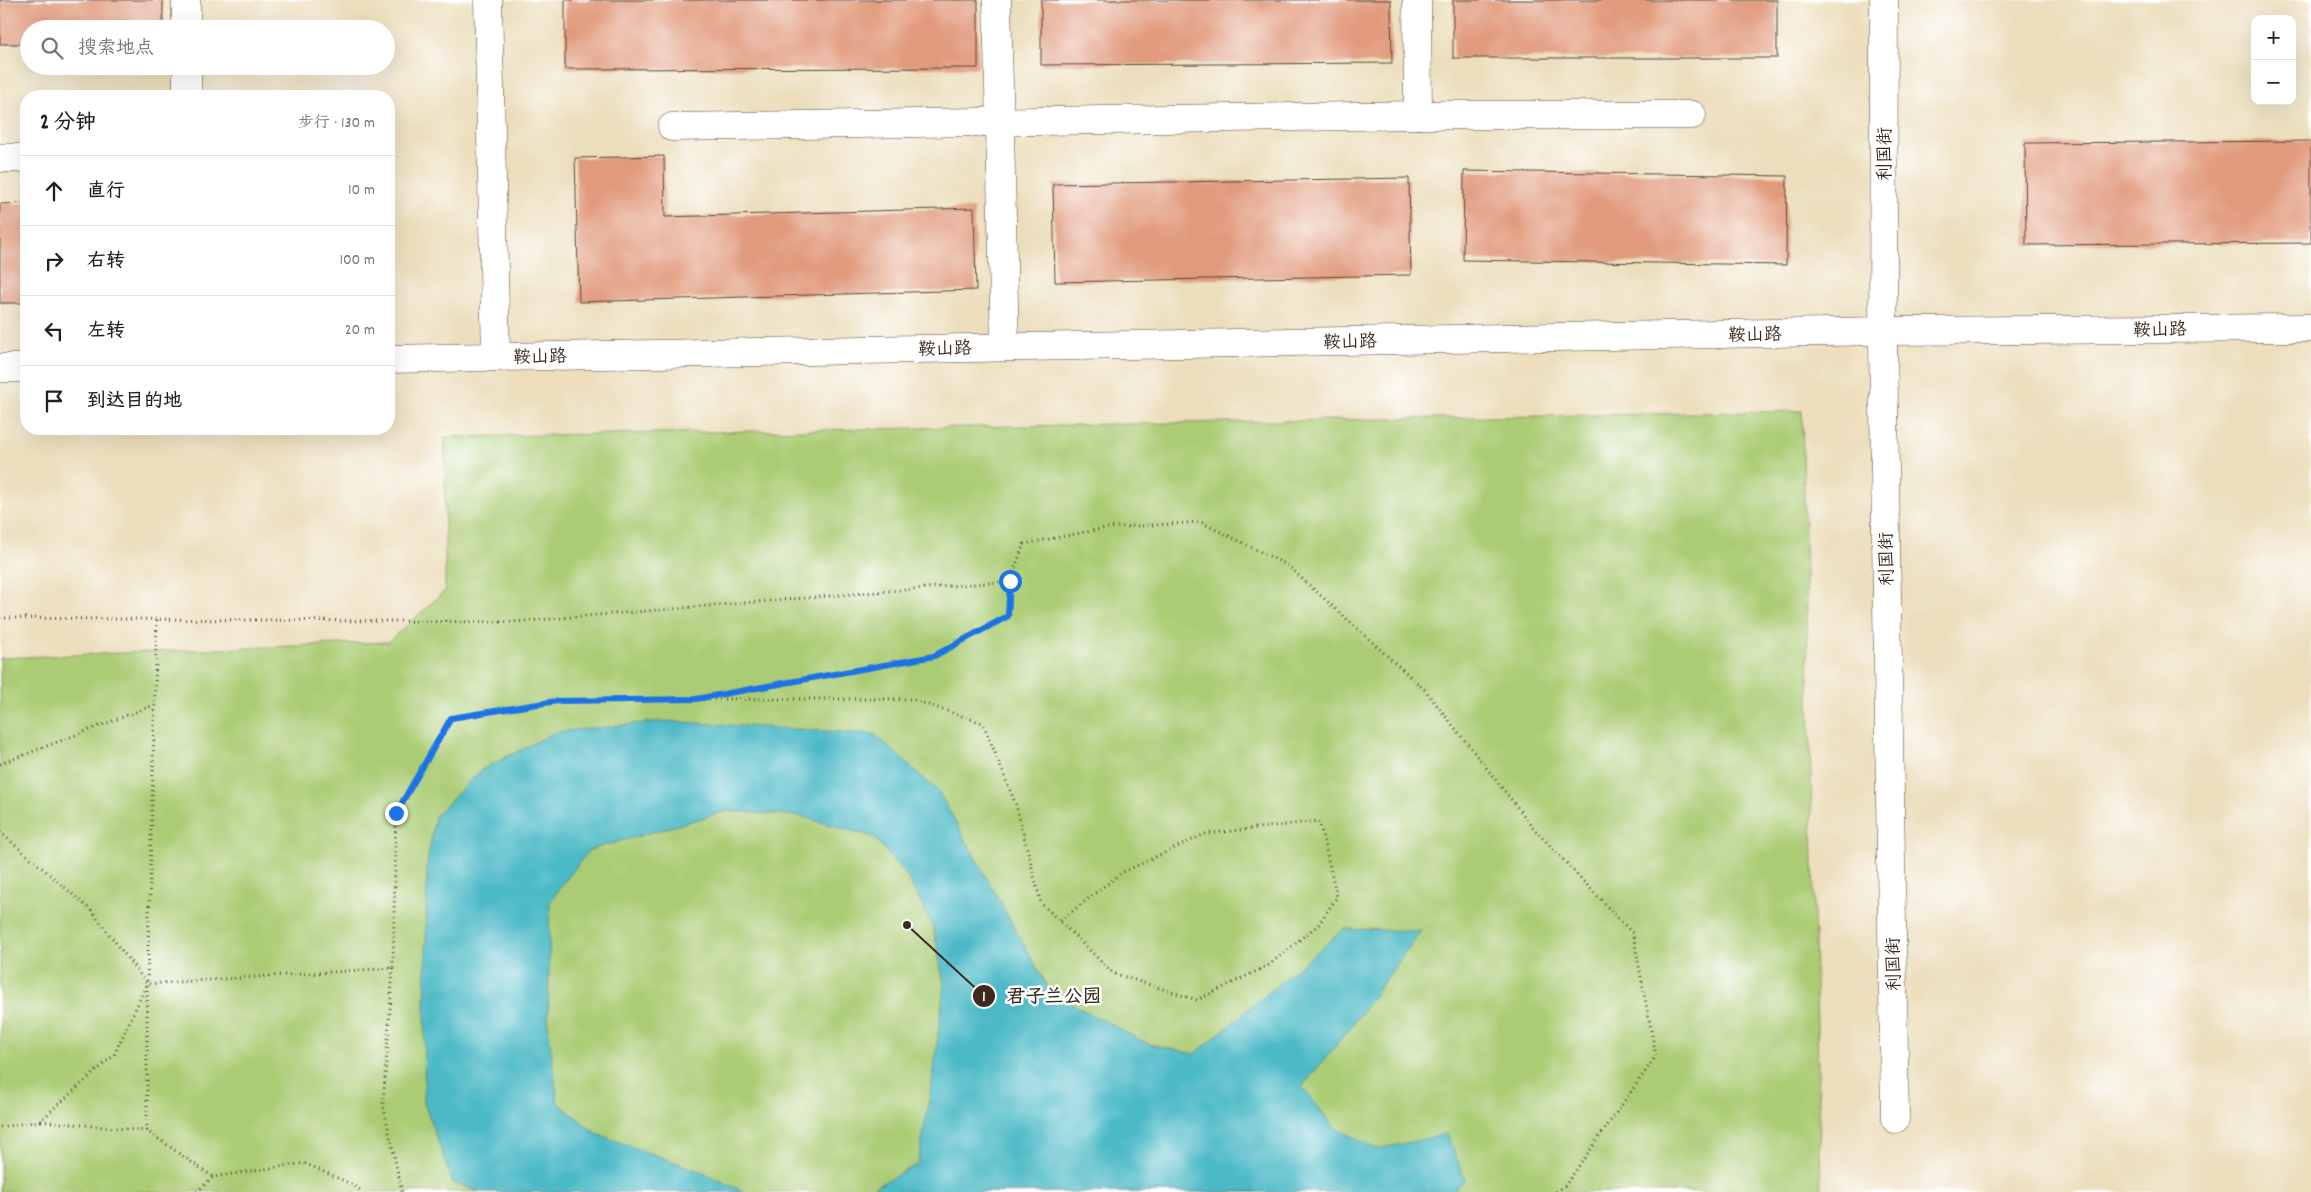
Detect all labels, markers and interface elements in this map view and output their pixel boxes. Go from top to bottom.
map controls [2251,15,2296,105]
button: + [2251,15,2296,60]
search box [20,20,395,75]
icon: search [38,34,66,62]
text: 搜索地点 [78,36,154,63]
button: − [2251,60,2296,105]
text: 2 分钟 [40,109,96,139]
text: 步行 · 130 m [298,112,375,135]
street label: 利国街 [1874,127,1899,181]
icon: ahead [40,177,68,205]
text: 直行 [87,179,125,206]
text: 10 m [348,179,375,202]
icon: right [40,247,68,275]
text: 右转 [87,249,125,276]
text: 100 m [339,249,375,272]
icon: left [40,317,68,345]
text: 左转 [87,319,125,346]
text: 20 m [345,319,375,342]
street label: 鞍山路 [2133,319,2187,344]
street label: 鞍山路 [1728,324,1782,349]
street label: 鞍山路 [1323,331,1377,356]
street label: 鞍山路 [918,338,972,363]
street label: 鞍山路 [513,346,567,371]
icon: arrive [40,387,68,415]
text: 到达目的地 [87,389,182,416]
street label: 利国街 [1876,532,1901,586]
route start [999,570,1022,593]
route end [385,802,408,825]
street label: 利国街 [1883,937,1908,991]
callout: 君子兰公园 [971,979,1111,1013]
text: 君子兰公园 [1006,985,1102,1012]
text: 1 [982,987,986,1009]

